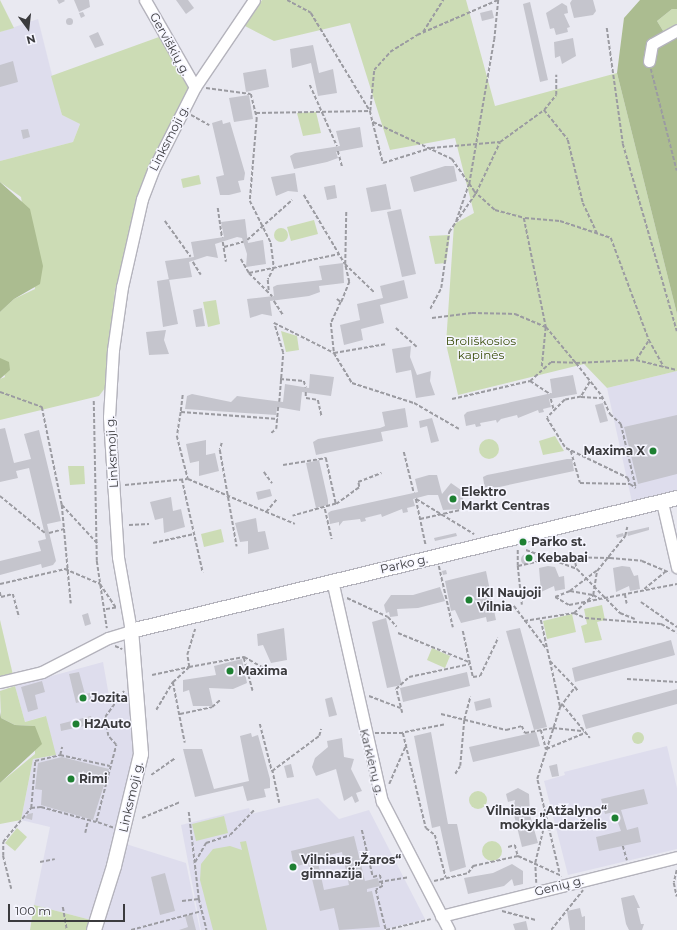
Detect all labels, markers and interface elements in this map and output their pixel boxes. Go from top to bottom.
north arrow [8,8,48,48]
street label: Gerviškių g. [147,10,193,78]
text: N [25,32,37,48]
street label: Linksmoji g. [146,103,192,173]
park label: Broliškosios kapinės [446,334,516,362]
street label: Linksmoji g. [103,416,121,488]
place label: Maxima X [583,444,645,458]
marker: Maxima X [648,446,658,456]
place label: Elektro Markt Centras [461,485,549,513]
marker: Elektro Markt Centras [448,494,458,504]
place label: Parko st. [531,535,586,549]
marker: Parko st. [518,537,528,547]
place label: Kebabai [537,551,588,565]
street label: Parko g. [379,552,429,576]
marker: Kebabai [524,553,534,563]
place label: IKI Naujoji Vilnia [477,586,541,614]
marker: IKI Naujoji Vilnia [464,595,474,605]
place label: Maxima [238,664,288,678]
marker: Maxima [225,666,235,676]
place label: Jozita [91,691,128,705]
marker: Jozita [78,693,88,703]
place label: H2Auto [84,717,131,731]
marker: H2Auto [71,719,81,729]
street label: Karklėnų g. [357,727,387,797]
street label: Linksmoji g. [116,760,146,834]
place label: Rimi [79,772,108,786]
marker: Rimi [66,774,76,784]
place label: Vilniaus „Atžalyno“ mokykla-darželis [486,804,607,832]
marker: Vilniaus „Atžalyno“ mokykla-darželis [610,813,620,823]
place label: Vilniaus „Žaros“ gimnazija [301,853,401,881]
marker: Vilniaus „Žaros“ gimnazija [288,862,298,872]
street label: Genių g. [533,873,585,899]
scale bar [10,896,127,922]
text: 100 m [15,903,51,918]

